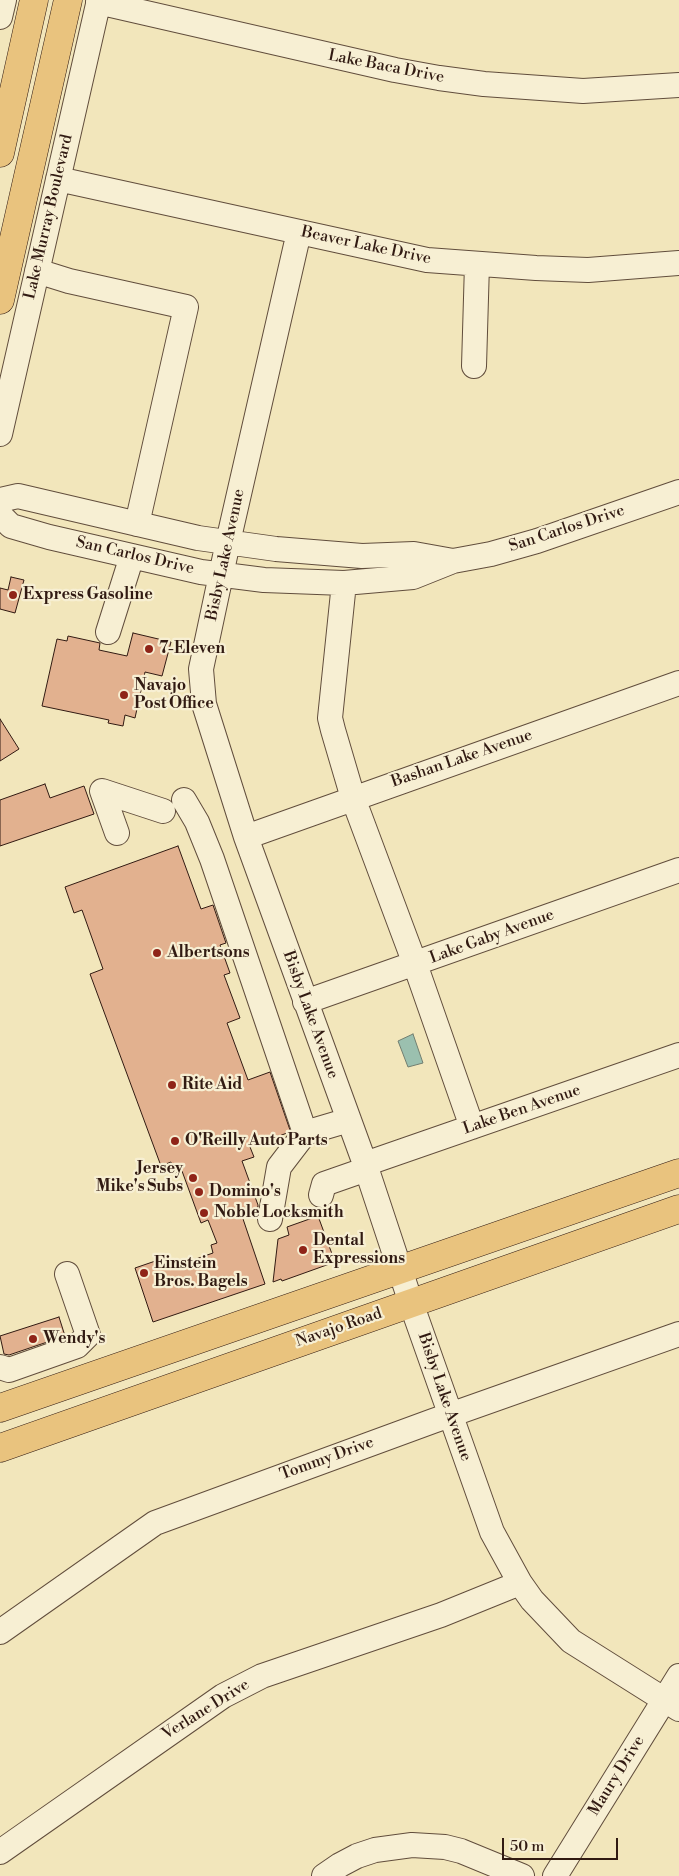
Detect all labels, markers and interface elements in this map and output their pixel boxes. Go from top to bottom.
street label: Lake Baca Drive [326,46,446,88]
street label: Lake Murray Boulevard [21,133,77,301]
street label: Beaver Lake Drive [299,223,433,269]
street label: Bisby Lake Avenue [203,487,249,623]
street label: San Carlos Drive [507,501,627,557]
street label: San Carlos Drive [74,533,196,579]
place label: Express Gasoline [23,585,153,605]
marker: Express Gasoline [7,589,19,601]
place label: 7-Eleven [159,639,225,659]
marker: 7-Eleven [143,643,155,655]
place label: Navajo Post Office [134,676,214,714]
marker: Navajo Post Office [118,689,130,701]
street label: Bashan Lake Avenue [389,726,535,792]
street label: Lake Gaby Avenue [427,906,557,968]
place label: Albertsons [167,943,249,963]
marker: Albertsons [151,947,163,959]
street label: Bisby Lake Avenue [278,948,342,1082]
place label: Rite Aid [182,1075,242,1095]
marker: Rite Aid [166,1079,178,1091]
street label: Lake Ben Avenue [461,1081,583,1139]
place label: O'Reilly Auto Parts [185,1131,328,1151]
marker: O'Reilly Auto Parts [169,1135,181,1147]
place label: Jersey Mike's Subs [96,1159,183,1197]
marker: Jersey Mike's Subs [187,1172,199,1184]
place label: Domino's [209,1182,281,1202]
marker: Domino's [193,1186,205,1198]
place label: Noble Locksmith [214,1203,344,1223]
marker: Noble Locksmith [198,1207,210,1219]
place label: Dental Expressions [313,1231,405,1269]
marker: Dental Expressions [297,1244,309,1256]
place label: Einstein Bros. Bagels [154,1254,248,1292]
marker: Einstein Bros. Bagels [138,1267,150,1279]
street label: Navajo Road [293,1304,385,1352]
place label: Wendy's [43,1329,105,1349]
street label: Bisby Lake Avenue [413,1330,475,1464]
marker: Wendy's [27,1333,39,1345]
street label: Tommy Drive [277,1433,377,1485]
street label: Verlane Drive [159,1676,253,1744]
street label: Maury Drive [585,1732,649,1820]
scale bar [504,1828,620,1860]
text: 50 m [510,1837,544,1856]

